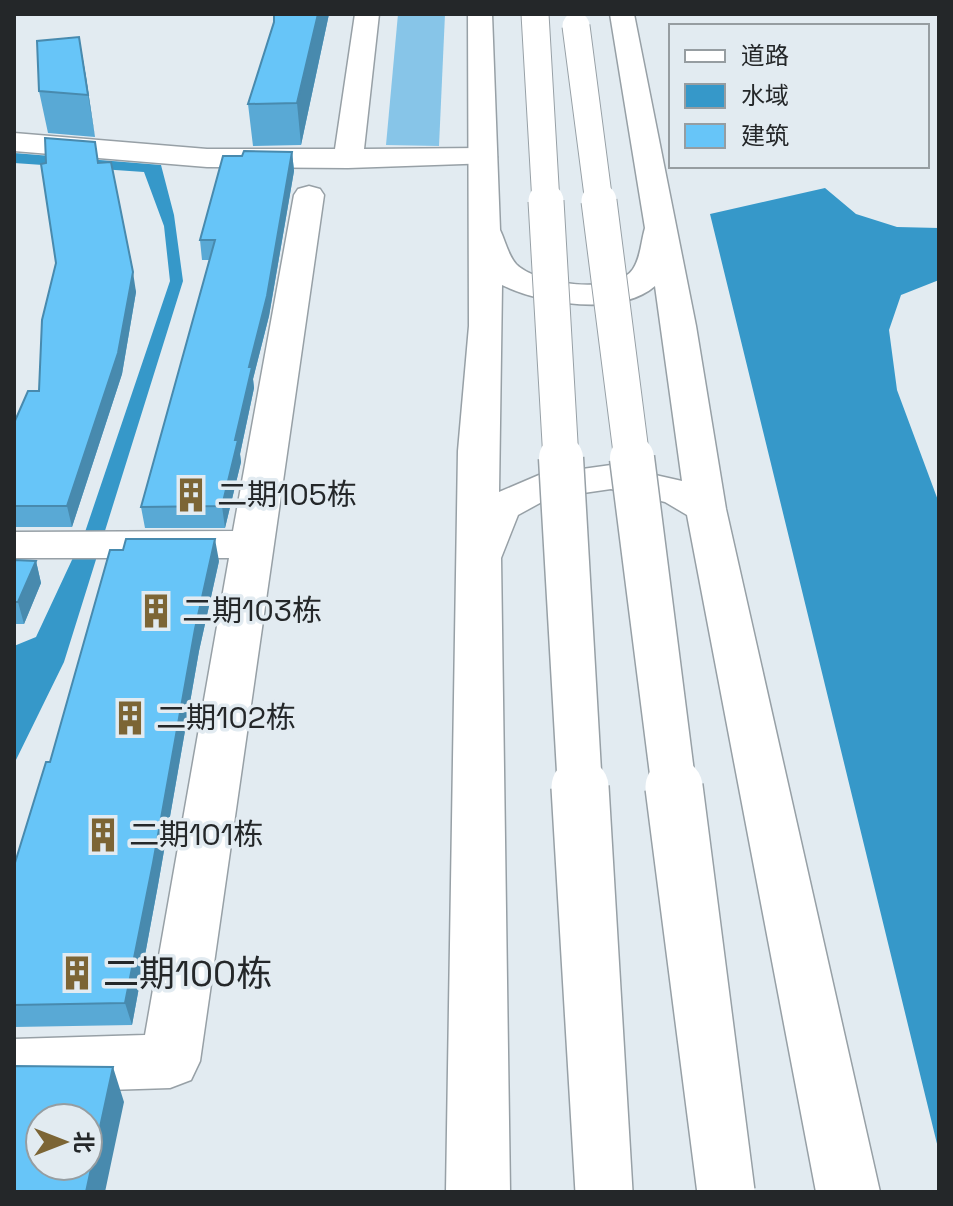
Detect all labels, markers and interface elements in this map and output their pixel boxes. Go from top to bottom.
legend [669,24,929,168]
text: 道路 [741,40,789,71]
text: 水域 [741,80,789,111]
text: 建筑 [741,120,789,151]
place label: 二期105栋 [217,475,357,514]
building icon: 二期105栋 [172,476,210,514]
place label: 二期103栋 [182,591,322,630]
building icon: 二期103栋 [137,592,175,630]
place label: 二期102栋 [156,698,296,737]
building icon: 二期102栋 [111,699,149,737]
place label: 二期101栋 [129,815,263,854]
building icon: 二期101栋 [84,816,122,854]
place label: 二期100栋 [103,951,272,997]
building icon: 二期100栋 [58,954,96,992]
north arrow [24,1102,104,1182]
text: 北 [70,1131,98,1153]

